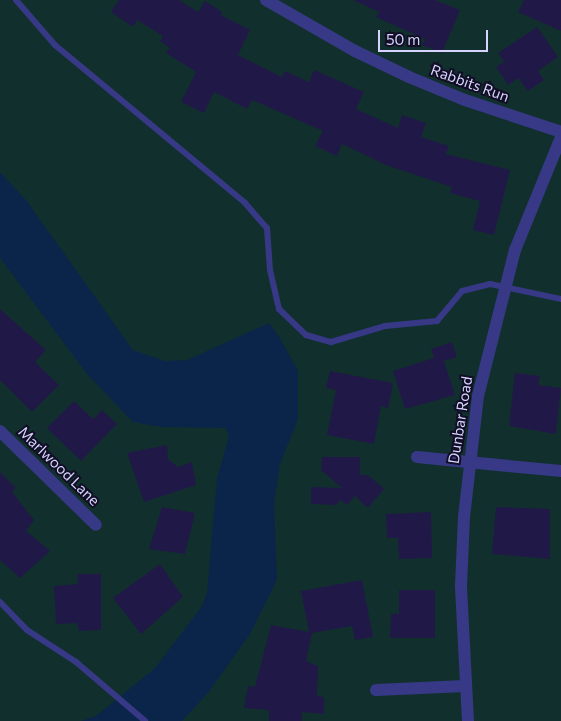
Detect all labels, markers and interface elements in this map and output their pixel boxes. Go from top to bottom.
scale bar [381,20,491,52]
text: 50 m [386,30,420,48]
street label: Rabbits Run [428,60,512,106]
street label: Dunbar Road [444,375,476,465]
street label: Marlwood Lane [15,423,103,509]

